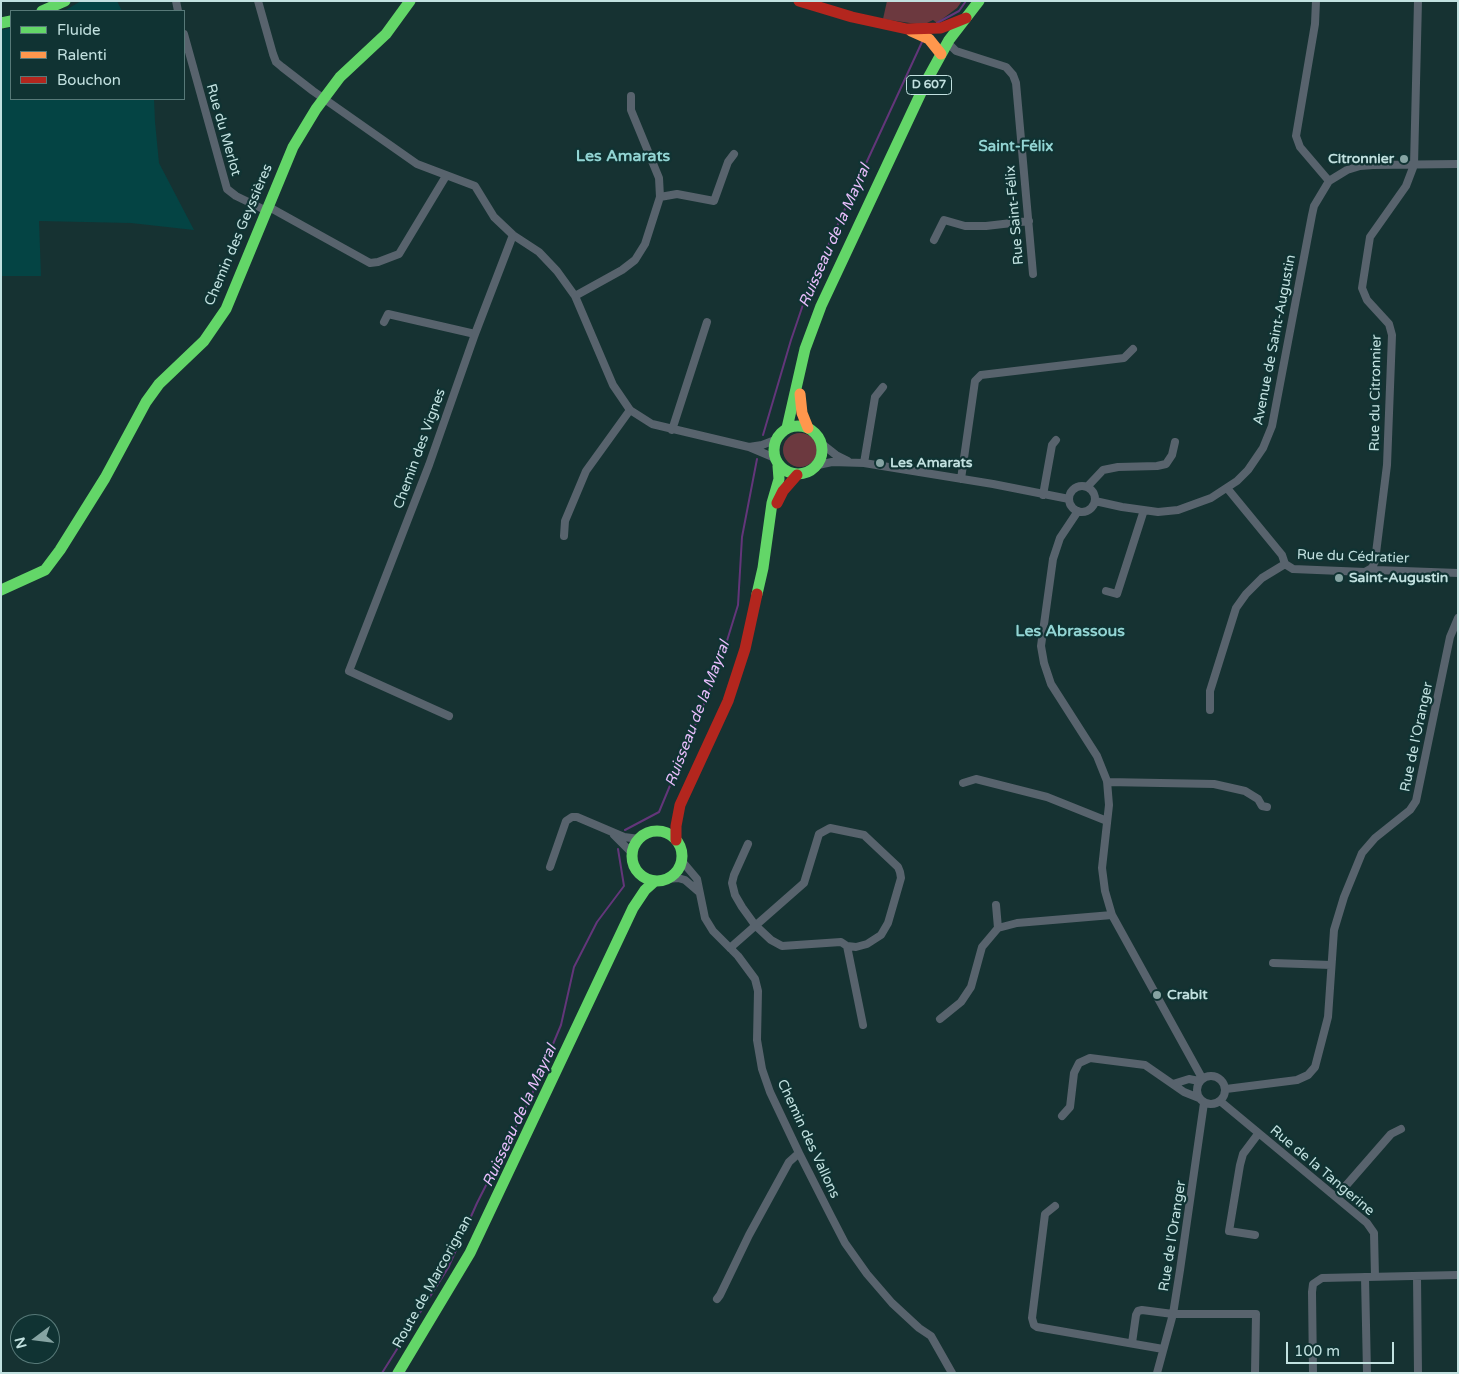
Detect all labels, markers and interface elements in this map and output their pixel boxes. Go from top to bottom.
legend [10,10,185,100]
text: Fluide [57,21,101,39]
text: Ralenti [57,46,107,64]
text: Bouchon [57,71,121,89]
road number: D 607 [906,76,952,94]
street label: Rue du Merlot [202,82,244,178]
district label: Saint-Félix [979,138,1053,156]
district label: Les Amarats [576,147,670,167]
place label: Citronnier [1328,151,1394,167]
marker: Citronnier [1398,153,1410,165]
street label: Chemin des Geyssières [201,162,277,308]
water label: Ruisseau de la Mayral [795,162,875,310]
street label: Rue Saint-Félix [1002,165,1028,265]
street label: Avenue de Saint-Augustin [1250,253,1300,427]
street label: Rue du Citronnier [1367,334,1385,452]
street label: Chemin des Vignes [390,387,450,511]
place label: Les Amarats [890,455,973,471]
marker: Les Amarats [874,457,886,469]
street label: Rue du Cédratier [1296,547,1410,567]
place label: Saint-Augustin [1349,570,1448,586]
marker: Saint-Augustin [1333,572,1345,584]
district label: Les Abrassous [1015,622,1125,642]
water label: Ruisseau de la Mayral [662,639,734,789]
street label: Rue de l'Oranger [1397,680,1437,794]
place label: Crabit [1167,987,1208,1003]
marker: Crabit [1151,989,1163,1001]
water label: Ruisseau de la Mayral [479,1042,561,1190]
street label: Chemin des Vallons [773,1077,843,1201]
street label: Rue de la Tangerine [1266,1122,1378,1220]
street label: Rue de l'Oranger [1156,1179,1190,1293]
street label: Route de Marcorignan [389,1213,477,1351]
north arrow [10,1314,60,1364]
scale bar [1289,1332,1396,1364]
text: N [11,1335,31,1350]
text: 100 m [1294,1342,1340,1360]

